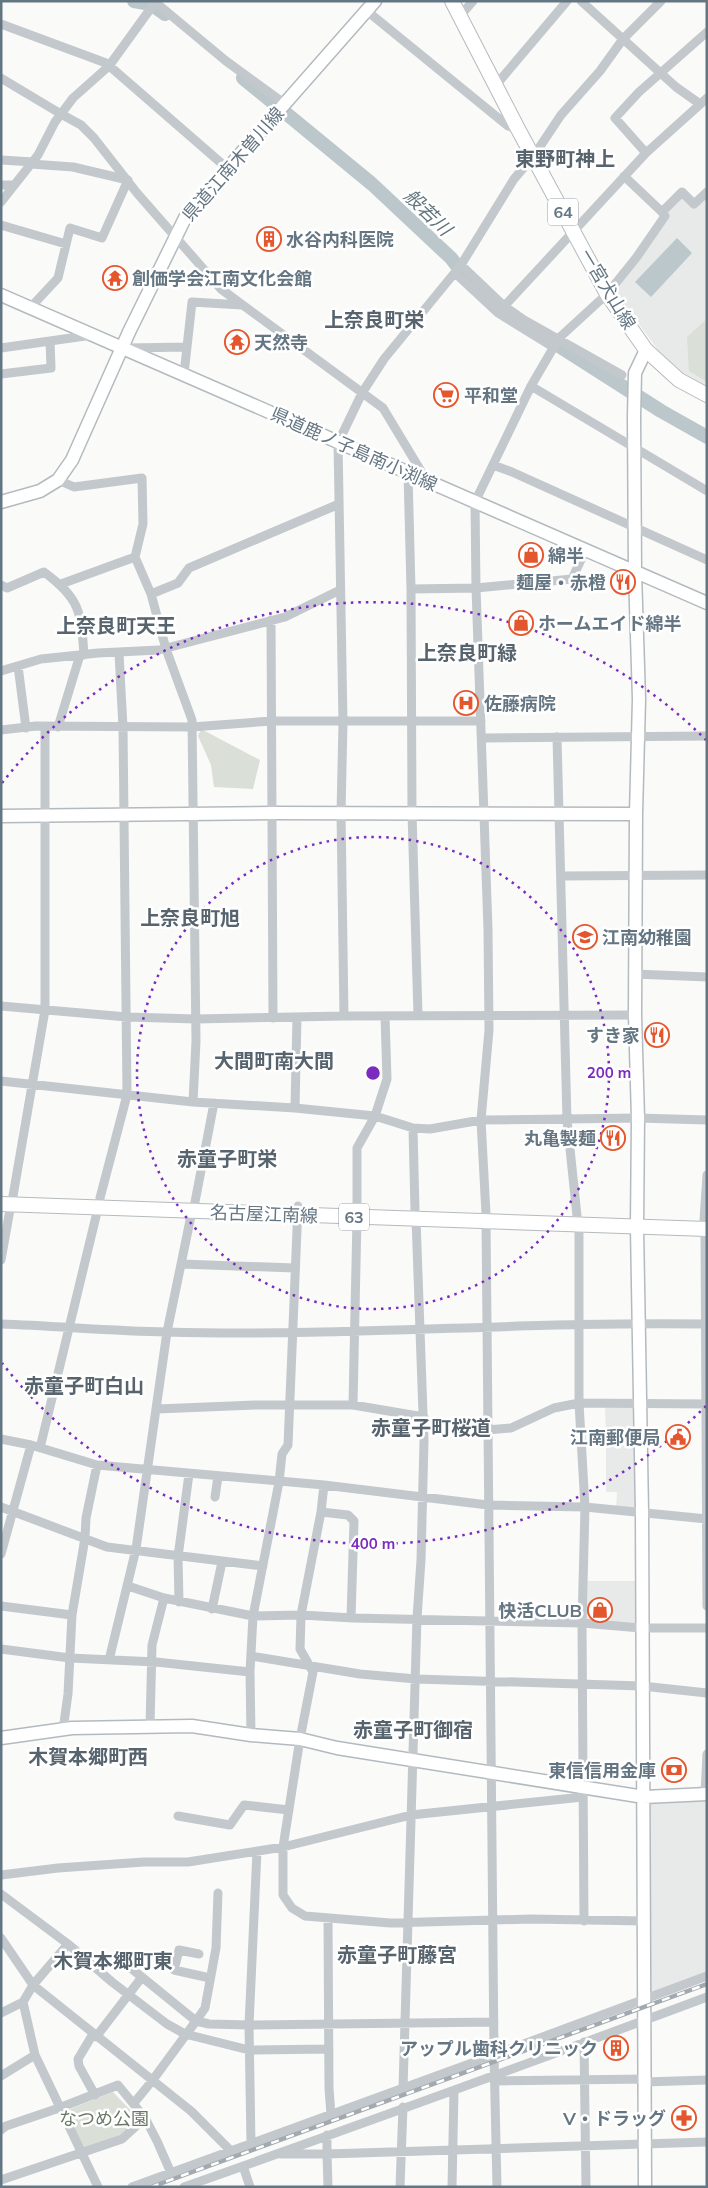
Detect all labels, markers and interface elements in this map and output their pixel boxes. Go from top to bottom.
street label: 県道江南木曽川線 [177,102,289,226]
district label: 東野町神上 [515,146,615,171]
water label: 般若川 [399,184,458,242]
road number: 64 [548,198,578,226]
building icon: 水谷内科医院 [256,226,282,252]
place label: 水谷内科医院 [286,228,394,251]
street label: 一宮犬山線 [575,245,641,333]
temple icon: 創価学会江南文化会館 [102,265,128,291]
place label: 創価学会江南文化会館 [132,267,312,290]
district label: 上奈良町栄 [324,307,424,332]
temple icon: 天然寺 [224,329,250,355]
place label: 天然寺 [254,331,308,354]
supermarket icon: 平和堂 [433,382,459,408]
place label: 平和堂 [464,384,518,407]
street label: 県道鹿ノ子島南小渕線 [267,402,441,496]
shop icon: 綿半 [518,542,544,568]
place label: 綿半 [548,544,584,567]
restaurant icon: 麺屋・赤橙 [610,569,636,595]
place label: 麺屋・赤橙 [516,571,606,594]
shop icon: ホームエイド綿半 [508,610,534,636]
place label: ホームエイド綿半 [538,612,681,635]
district label: 上奈良町天王 [56,613,176,638]
district label: 上奈良町緑 [417,640,517,665]
hospital icon: 佐藤病院 [453,690,479,716]
place label: 佐藤病院 [484,692,556,715]
district label: 上奈良町旭 [140,905,240,930]
school or university icon: 江南幼稚園 [572,924,598,950]
place label: 江南幼稚園 [602,926,692,949]
restaurant icon: すき家 [644,1022,670,1048]
place label: すき家 [586,1024,640,1047]
district label: 大間町南大間 [214,1048,334,1073]
text: 200 m [587,1063,631,1082]
centre of rings [364,1064,382,1082]
restaurant icon: 丸亀製麺 [600,1125,626,1151]
place label: 丸亀製麺 [524,1127,596,1150]
district label: 赤童子町栄 [177,1146,277,1171]
street label: 名古屋江南線 [210,1201,318,1227]
road number: 63 [339,1204,369,1230]
district label: 赤童子町白山 [24,1373,144,1398]
district label: 赤童子町桜道 [371,1415,491,1440]
public building icon: 江南郵便局 [665,1424,691,1450]
place label: 江南郵便局 [570,1426,660,1449]
text: 400 m [351,1534,395,1553]
shop icon: 快活CLUB [587,1597,613,1623]
place label: 快活CLUB [498,1599,582,1622]
district label: 赤童子町御宿 [353,1717,473,1742]
district label: 木賀本郷町西 [28,1744,148,1769]
bank icon: 東信信用金庫 [661,1757,687,1783]
place label: 東信信用金庫 [548,1759,656,1782]
district label: 赤童子町藤宮 [337,1942,457,1967]
district label: 木賀本郷町東 [53,1948,173,1973]
building icon: アップル歯科クリニック [603,2035,629,2061]
place label: アップル歯科クリニック [400,2037,598,2060]
pharmacy icon: V・ドラッグ [671,2105,697,2131]
park label: なつめ公園 [59,2107,149,2130]
place label: V・ドラッグ [562,2107,666,2130]

